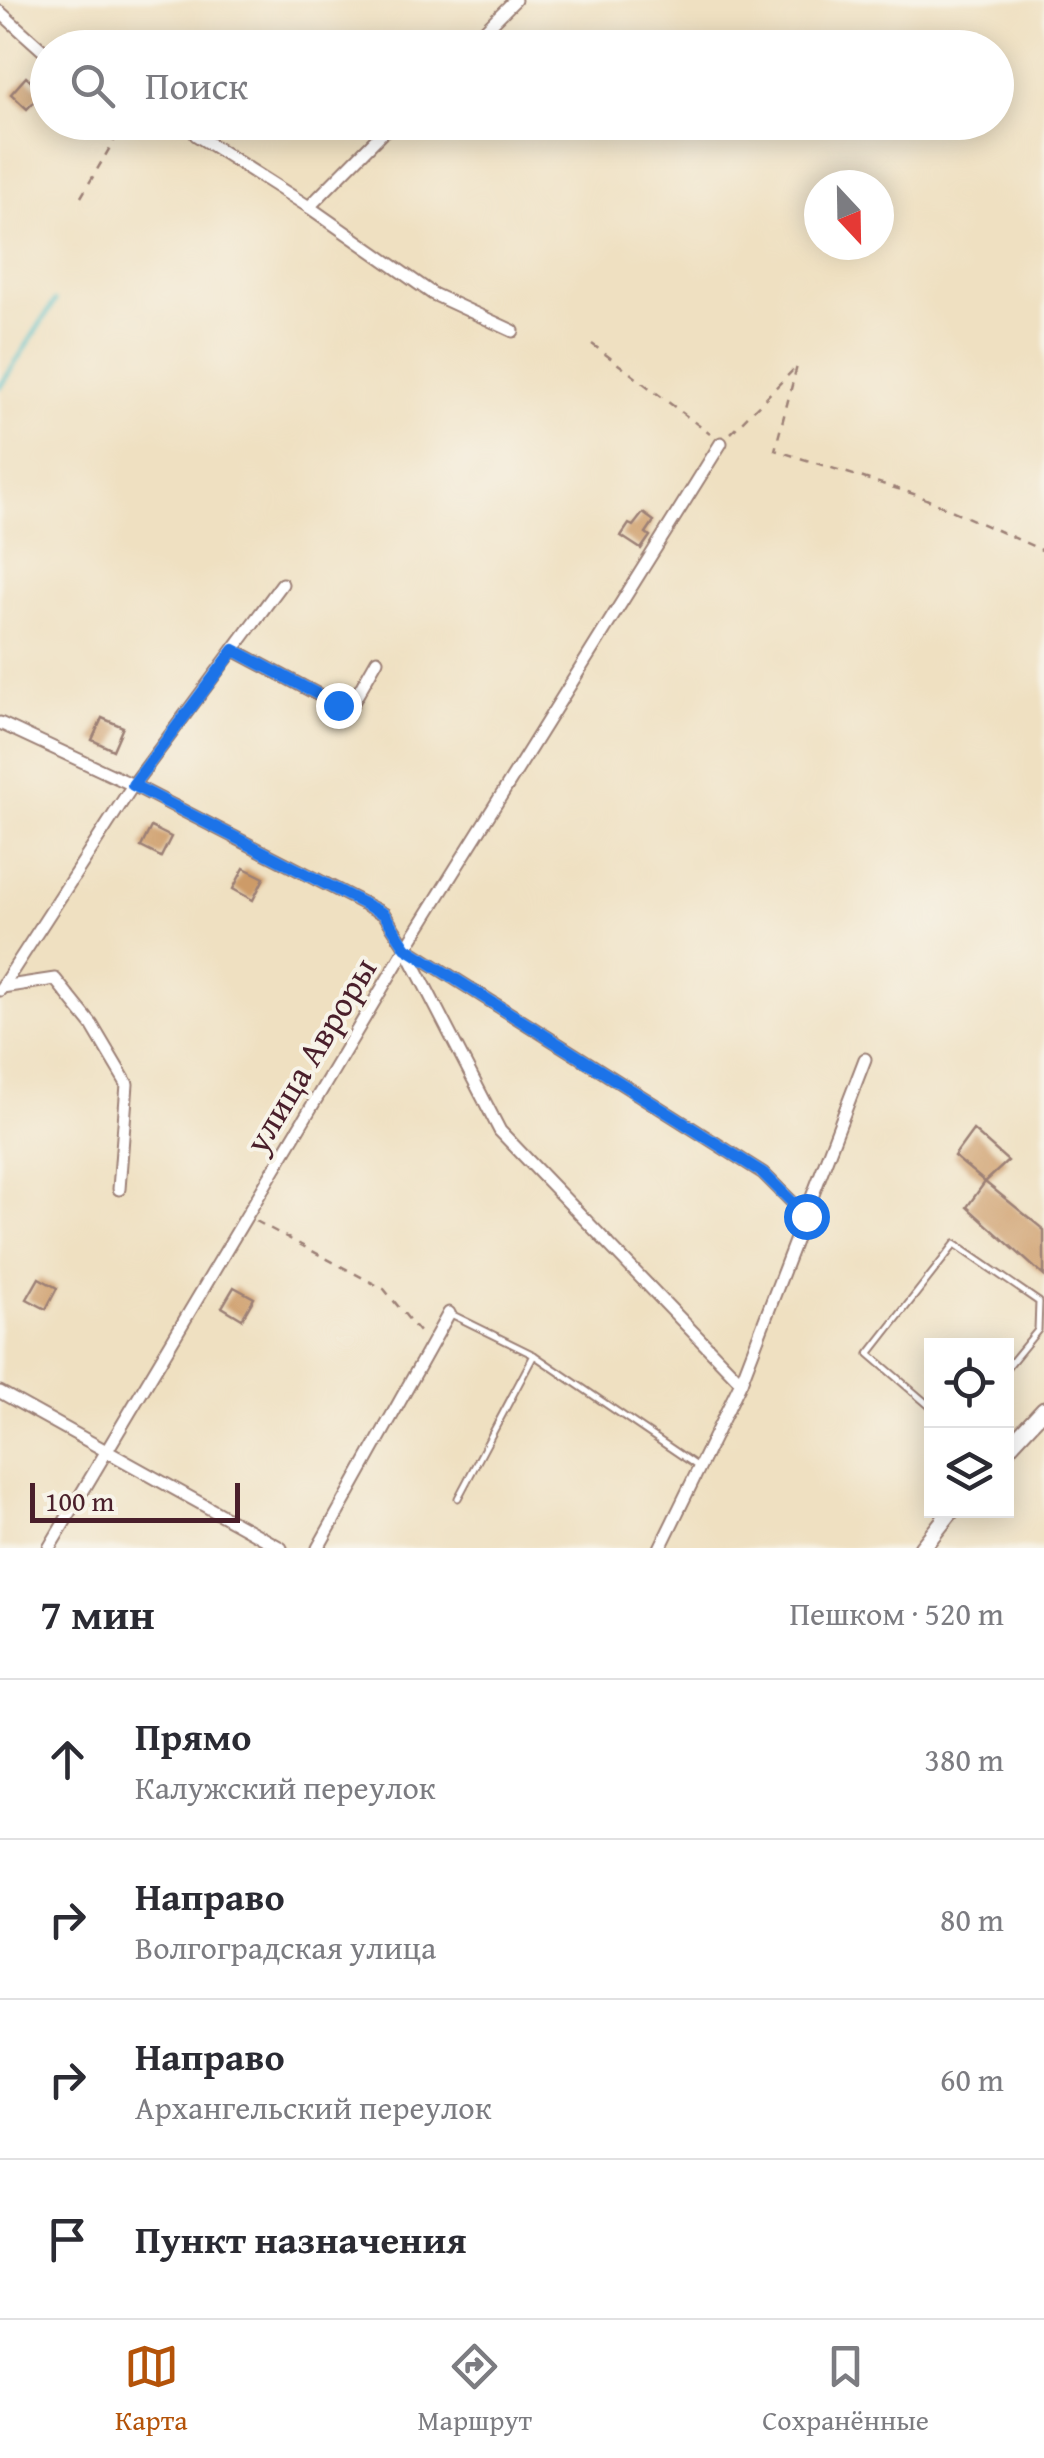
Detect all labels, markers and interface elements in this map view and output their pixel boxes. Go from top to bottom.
search box [30,30,1014,140]
text: Поиск [145,57,248,113]
icon: search [65,58,120,113]
north arrow [804,170,894,260]
route end [316,683,362,729]
street label: улица Авроры [231,947,389,1164]
route start [784,1194,830,1240]
map controls [924,1338,1014,1518]
button: locate [924,1338,1014,1428]
button: layers [924,1428,1014,1518]
scale bar [30,1478,240,1522]
text: 100 m [45,1480,114,1521]
text: 7 мин [40,1583,155,1644]
text: Пешком · 520 m [789,1590,1004,1637]
text: Прямо [135,1708,251,1764]
icon: ahead [40,1732,95,1787]
text: 380 m [925,1736,1004,1783]
text: Калужский переулок [135,1764,436,1811]
text: Направо [135,1868,285,1924]
icon: right [40,1892,95,1947]
text: 80 m [940,1896,1004,1943]
text: Волгоградская улица [135,1924,436,1971]
text: Направо [135,2028,285,2084]
icon: right [40,2052,95,2107]
text: 60 m [940,2056,1004,2103]
text: Архангельский переулок [135,2084,491,2131]
text: Пункт назначения [135,2211,467,2267]
icon: arrive [40,2212,95,2267]
tab: Карта [115,2339,188,2440]
tab: Маршрут [418,2339,532,2440]
tab: Сохранённые [762,2339,929,2440]

